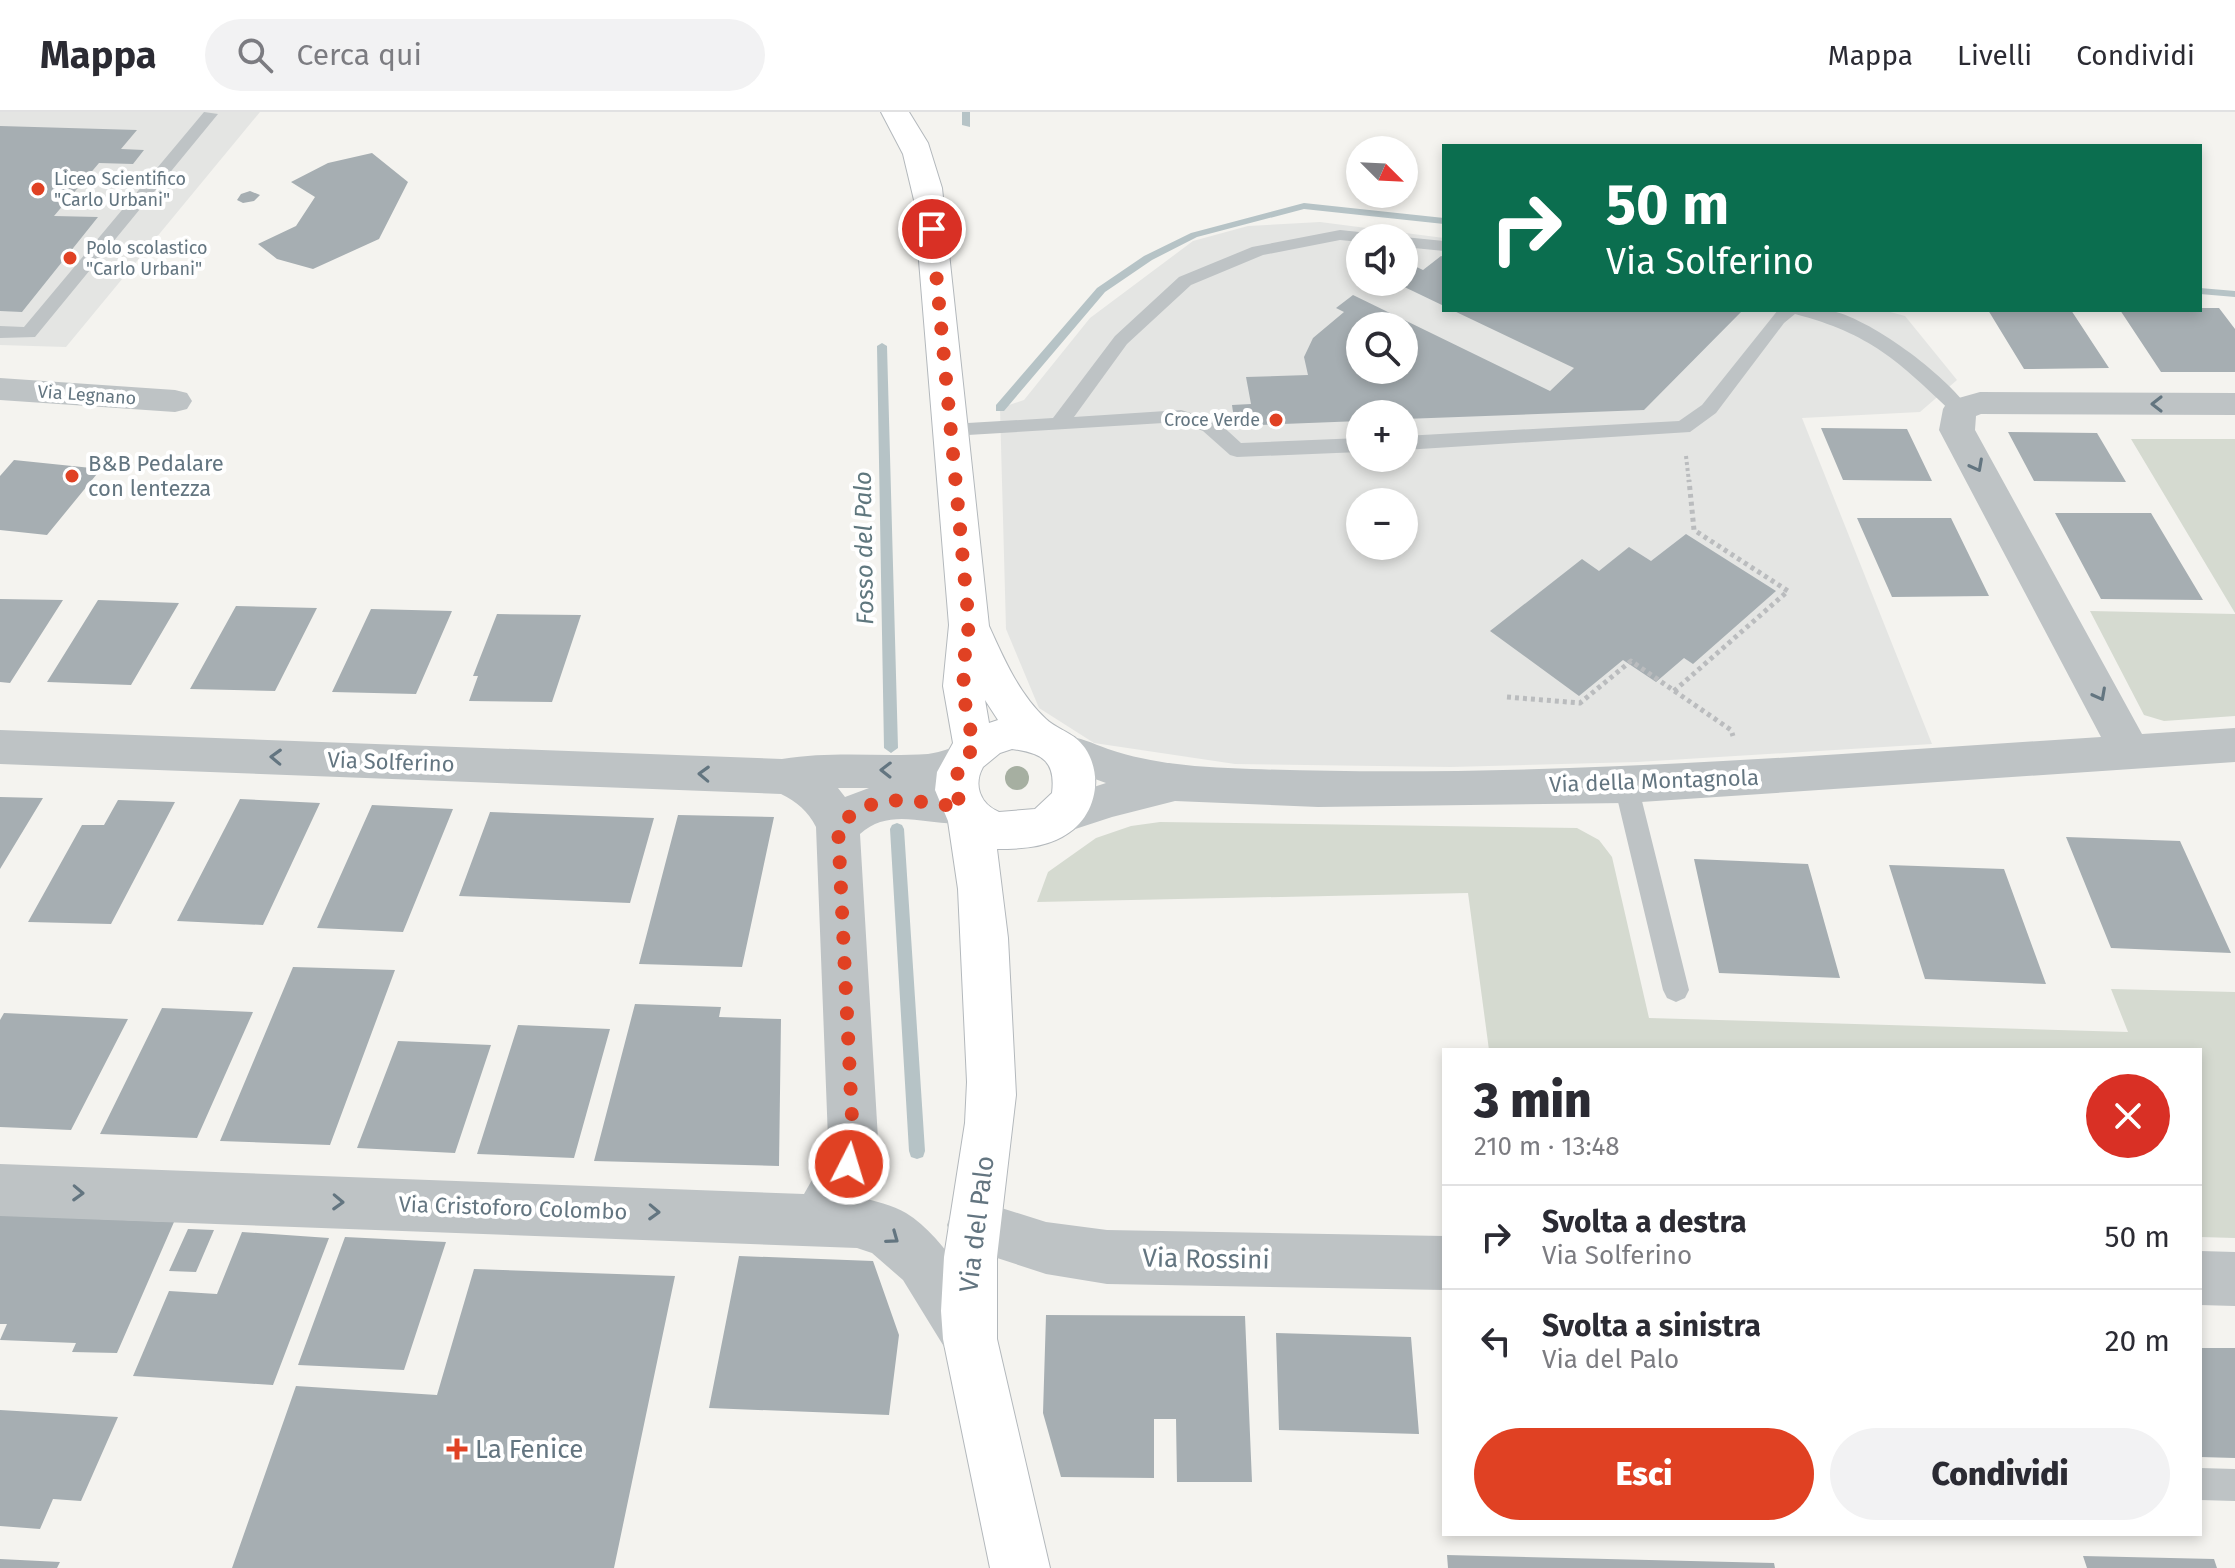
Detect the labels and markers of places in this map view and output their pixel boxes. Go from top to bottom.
place label: Liceo Scientifico "Carlo Urbani" [54,168,186,211]
marker: Liceo Scientifico "Carlo Urbani" [29,180,47,198]
pin [898,195,966,263]
place label: Polo scolastico "Carlo Urbani" [86,237,208,280]
marker: Polo scolastico "Carlo Urbani" [61,249,79,267]
place label: Croce Verde [1164,409,1260,431]
marker: Croce Verde [1267,411,1285,429]
place label: B&B Pedalare con lentezza [88,450,224,502]
marker: B&B Pedalare con lentezza [63,467,81,485]
place label: La Fenice [475,1434,583,1465]
marker: La Fenice [446,1438,468,1460]

